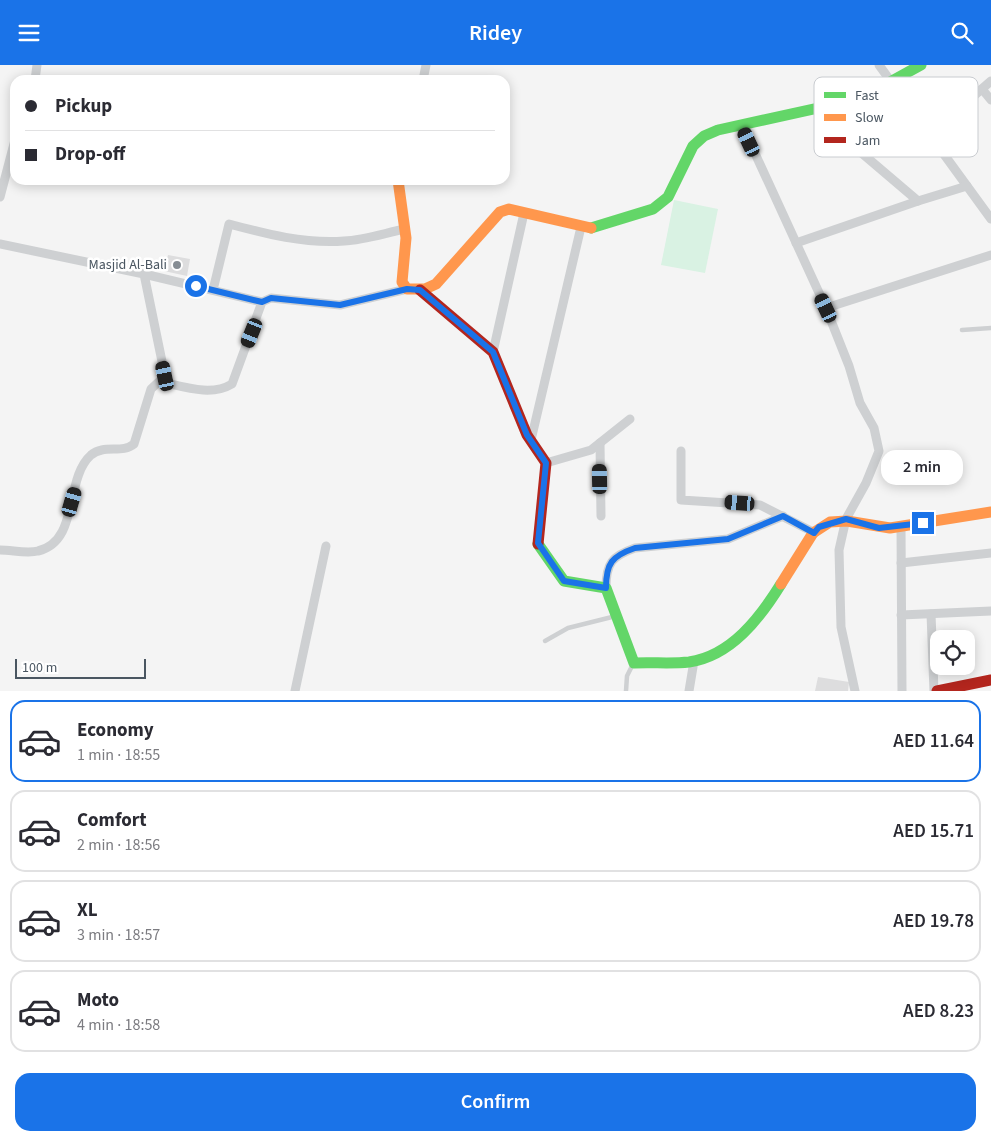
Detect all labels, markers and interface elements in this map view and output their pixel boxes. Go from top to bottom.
text: Ridey [469,17,522,49]
icon: menu [15,19,43,47]
icon: search [948,19,976,47]
legend [814,77,978,157]
text: Fast [855,86,879,106]
text: Pickup [55,93,112,120]
text: Slow [855,108,884,128]
car [735,125,762,159]
text: Jam [855,131,880,151]
text: Drop-off [55,141,125,168]
place label: Masjid Al-Bali [89,255,167,275]
marker: Masjid Al-Bali [171,259,183,271]
route start [185,275,207,297]
car [812,291,839,325]
car [239,316,264,350]
car [154,360,175,392]
callout: 2 min [882,451,964,485]
text: 2 min [903,456,941,478]
car [592,464,607,494]
car [60,486,83,518]
car [724,494,755,512]
route end [912,512,934,534]
map controls [930,630,975,675]
button: locate [930,630,975,675]
scale bar [15,656,146,679]
text: 100 m [22,658,57,678]
text: Economy [77,717,154,744]
icon: car [17,719,62,764]
text: AED 11.64 [893,728,974,755]
text: 1 min · 18:55 [77,744,160,766]
text: Comfort [77,807,147,834]
icon: car [17,809,62,854]
text: AED 15.71 [893,818,974,845]
text: 2 min · 18:56 [77,834,160,856]
text: XL [77,897,98,924]
icon: car [17,899,62,944]
text: AED 19.78 [893,908,974,935]
text: 3 min · 18:57 [77,924,160,946]
text: Moto [77,987,119,1014]
icon: car [17,989,62,1034]
text: AED 8.23 [903,998,974,1025]
text: 4 min · 18:58 [77,1014,160,1036]
button: Confirm [15,1073,976,1131]

